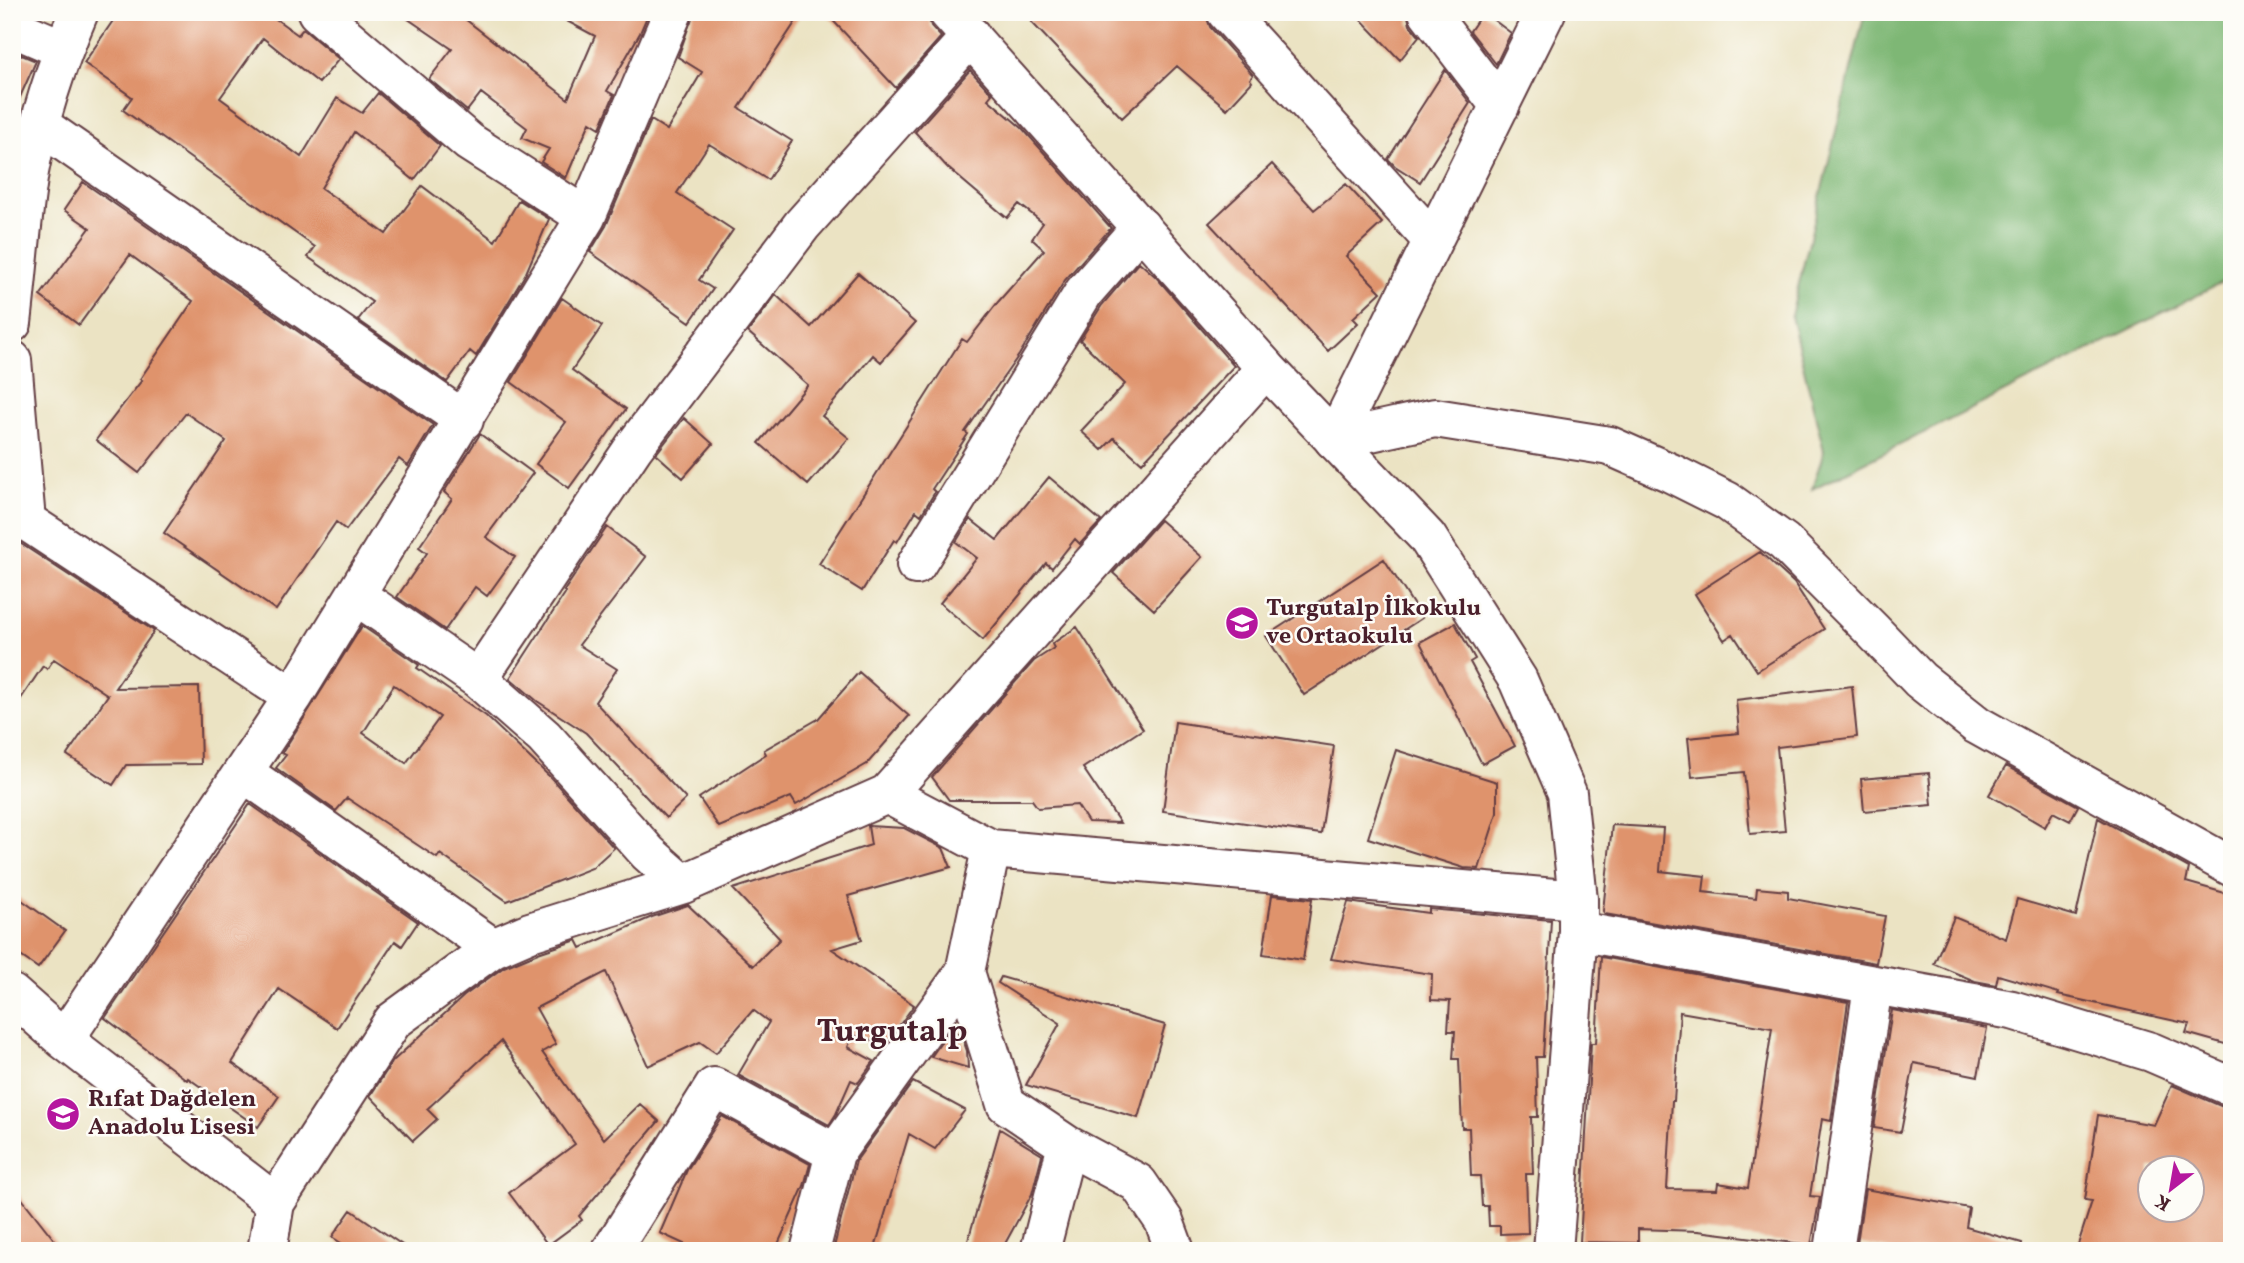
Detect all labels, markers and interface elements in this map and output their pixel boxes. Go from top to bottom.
place label: Turgutalp İlkokulu ve Ortaokulu [1266,592,1481,654]
school or university icon: Turgutalp İlkokulu ve Ortaokulu [1223,604,1261,642]
district label: Turgutalp [817,1011,967,1055]
place label: Rıfat Dağdelen Anadolu Lisesi [88,1083,257,1145]
school or university icon: Rıfat Dağdelen Anadolu Lisesi [44,1095,82,1133]
north arrow [2136,1154,2206,1224]
text: K [2150,1187,2176,1217]

